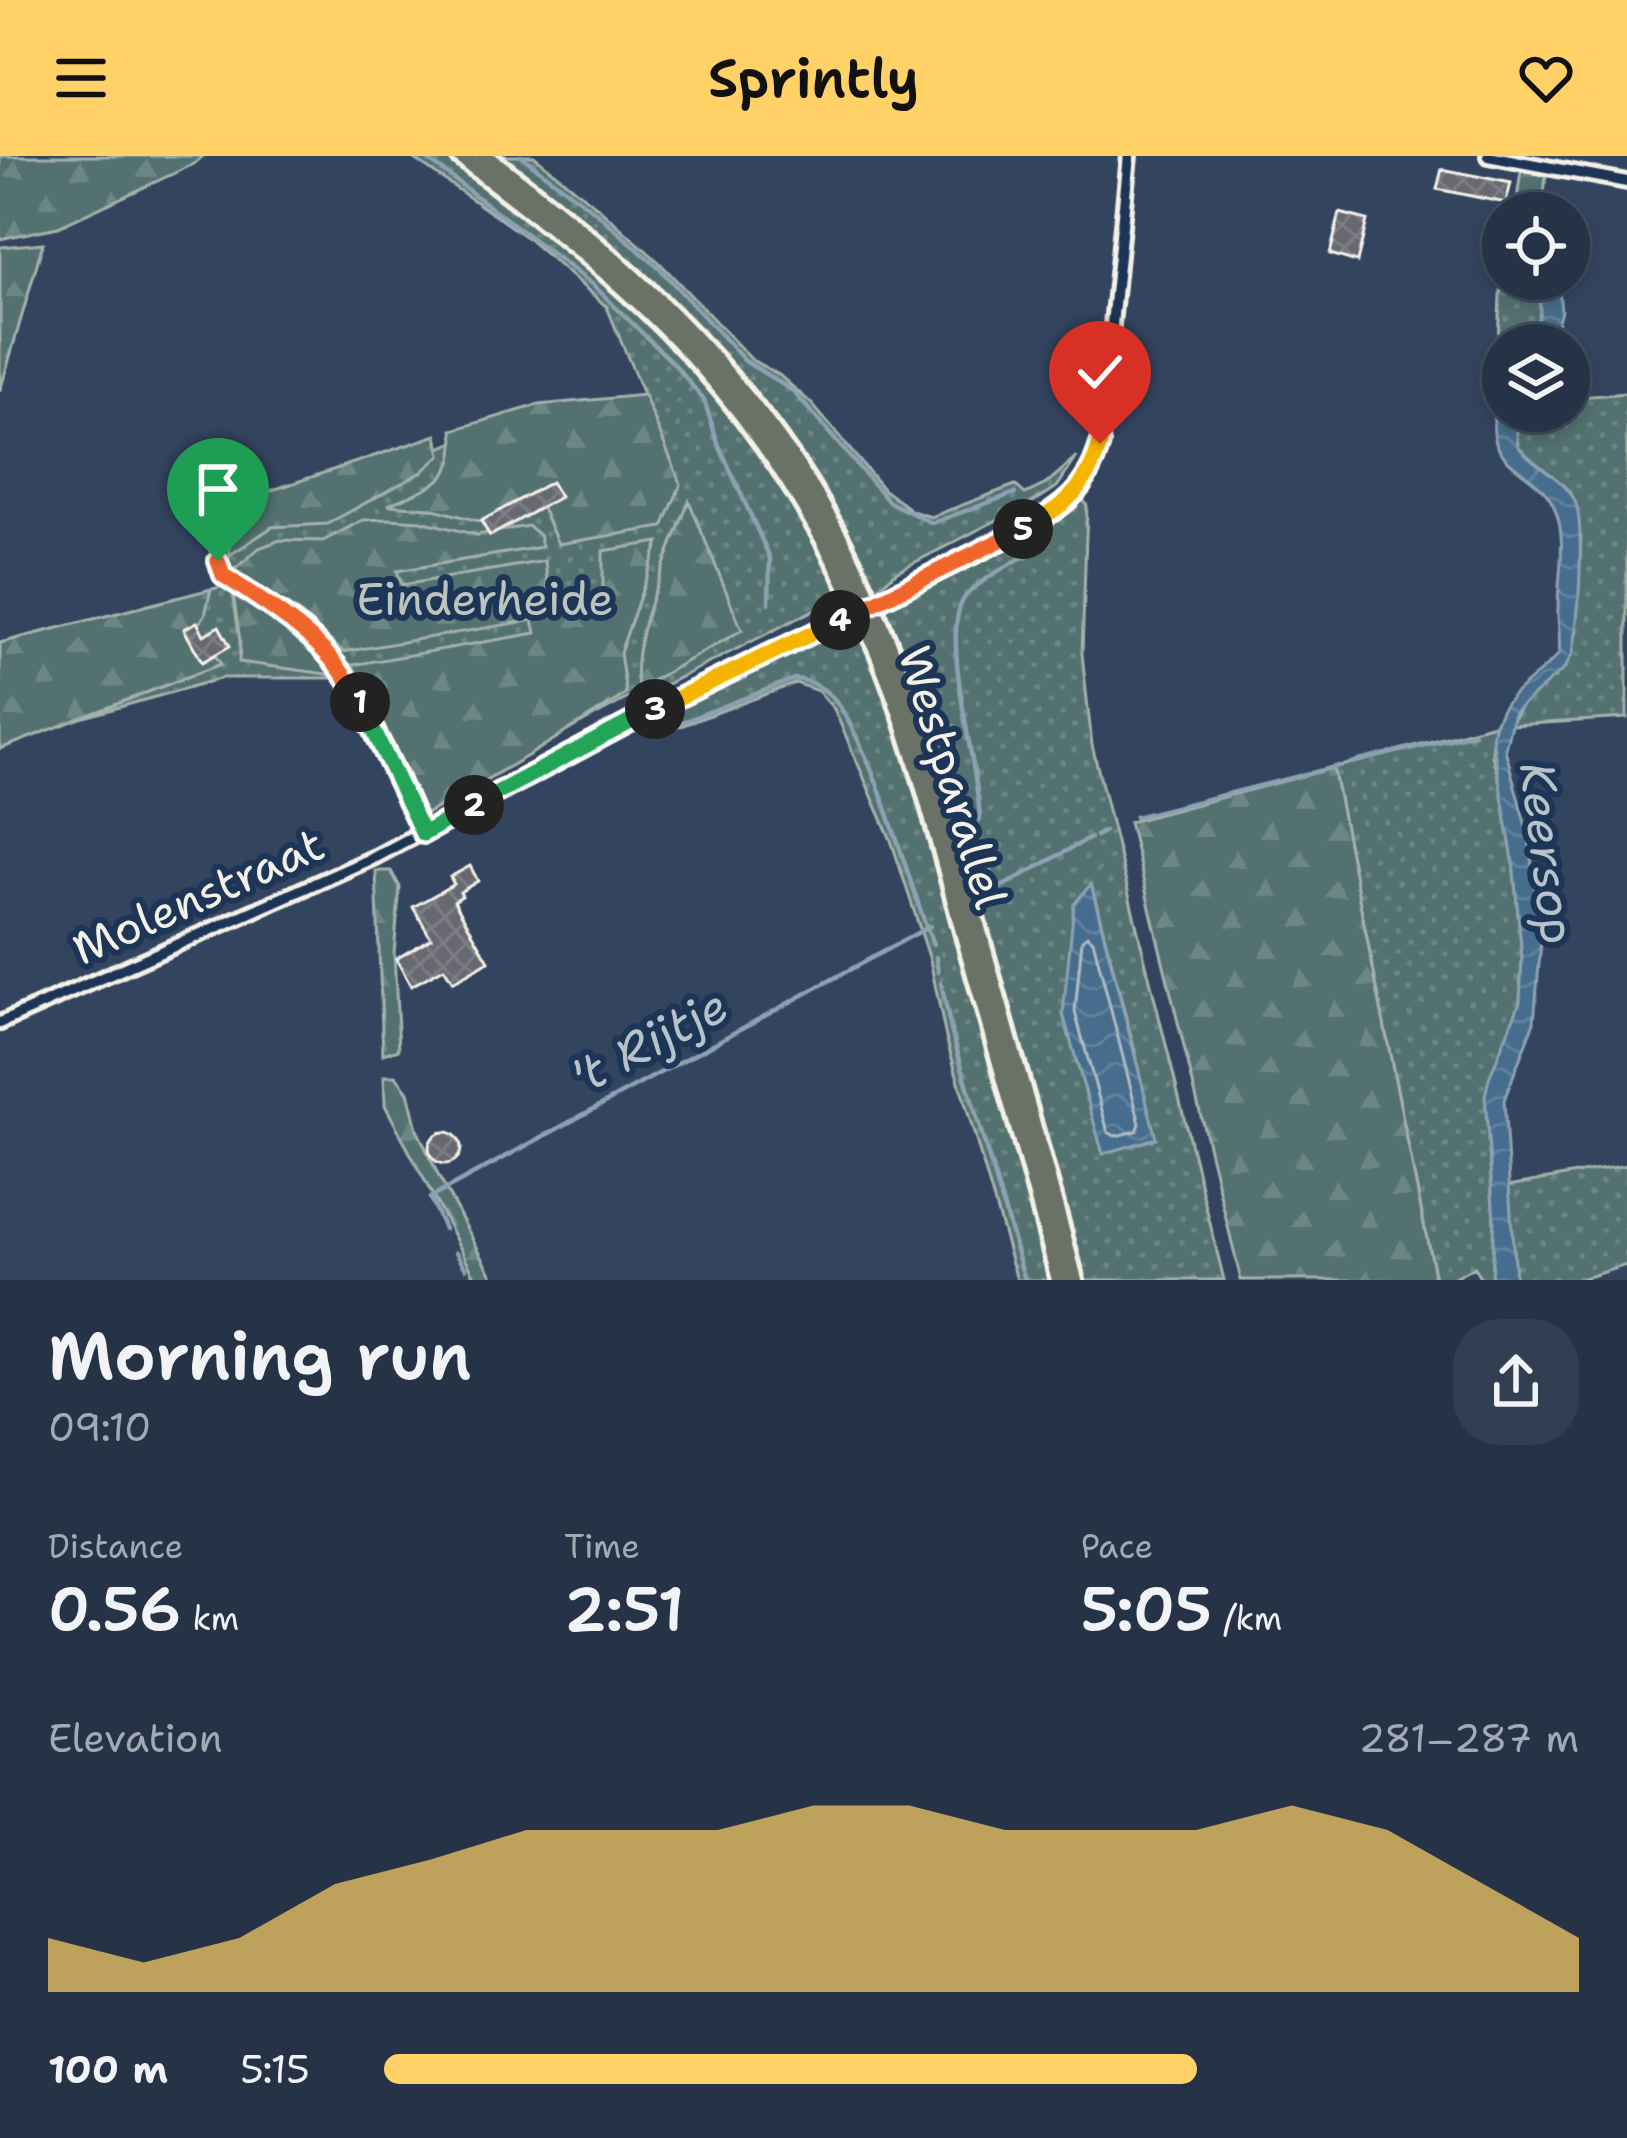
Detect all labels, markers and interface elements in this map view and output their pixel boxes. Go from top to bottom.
text: Sprintly [708,42,919,114]
icon: menu [48,45,114,111]
icon: heart [1513,45,1579,111]
map controls [1482,192,1590,432]
button: locate [1482,192,1590,300]
pin [1049,321,1151,444]
button: layers [1482,324,1590,432]
icon: check [1067,339,1133,405]
pin [167,438,269,561]
icon: arrive [185,456,251,522]
pin: 5 [993,499,1053,559]
text: 5 [1013,506,1033,551]
park label: Einderheide [356,569,614,629]
pin: 4 [810,590,870,650]
text: 4 [828,597,852,642]
street label: Westparallel [885,639,1021,916]
pin: 1 [330,672,390,732]
text: 1 [352,679,368,724]
pin: 3 [625,679,685,739]
text: 3 [643,686,667,731]
water label: Keersop [1505,758,1591,948]
pin: 2 [444,775,504,835]
text: 2 [462,782,486,827]
street label: Molenstraat [63,814,333,978]
water label: 't Rijtje [559,973,739,1109]
text: Morning run [48,1312,472,1400]
button: share [1453,1319,1579,1445]
text: 09:10 [48,1401,151,1453]
text: Distance [48,1524,183,1569]
text: Time [564,1524,640,1569]
text: Pace [1081,1524,1153,1569]
text: 0.56 [48,1569,181,1649]
text: 2:51 [564,1569,684,1649]
text: 5:05 [1081,1569,1212,1649]
text: km [181,1596,239,1641]
text: /km [1212,1596,1282,1641]
text: Elevation [48,1712,223,1764]
text: 281–287 m [1358,1712,1579,1764]
text: 100 m [48,2043,168,2095]
text: 5:15 [240,2043,310,2095]

